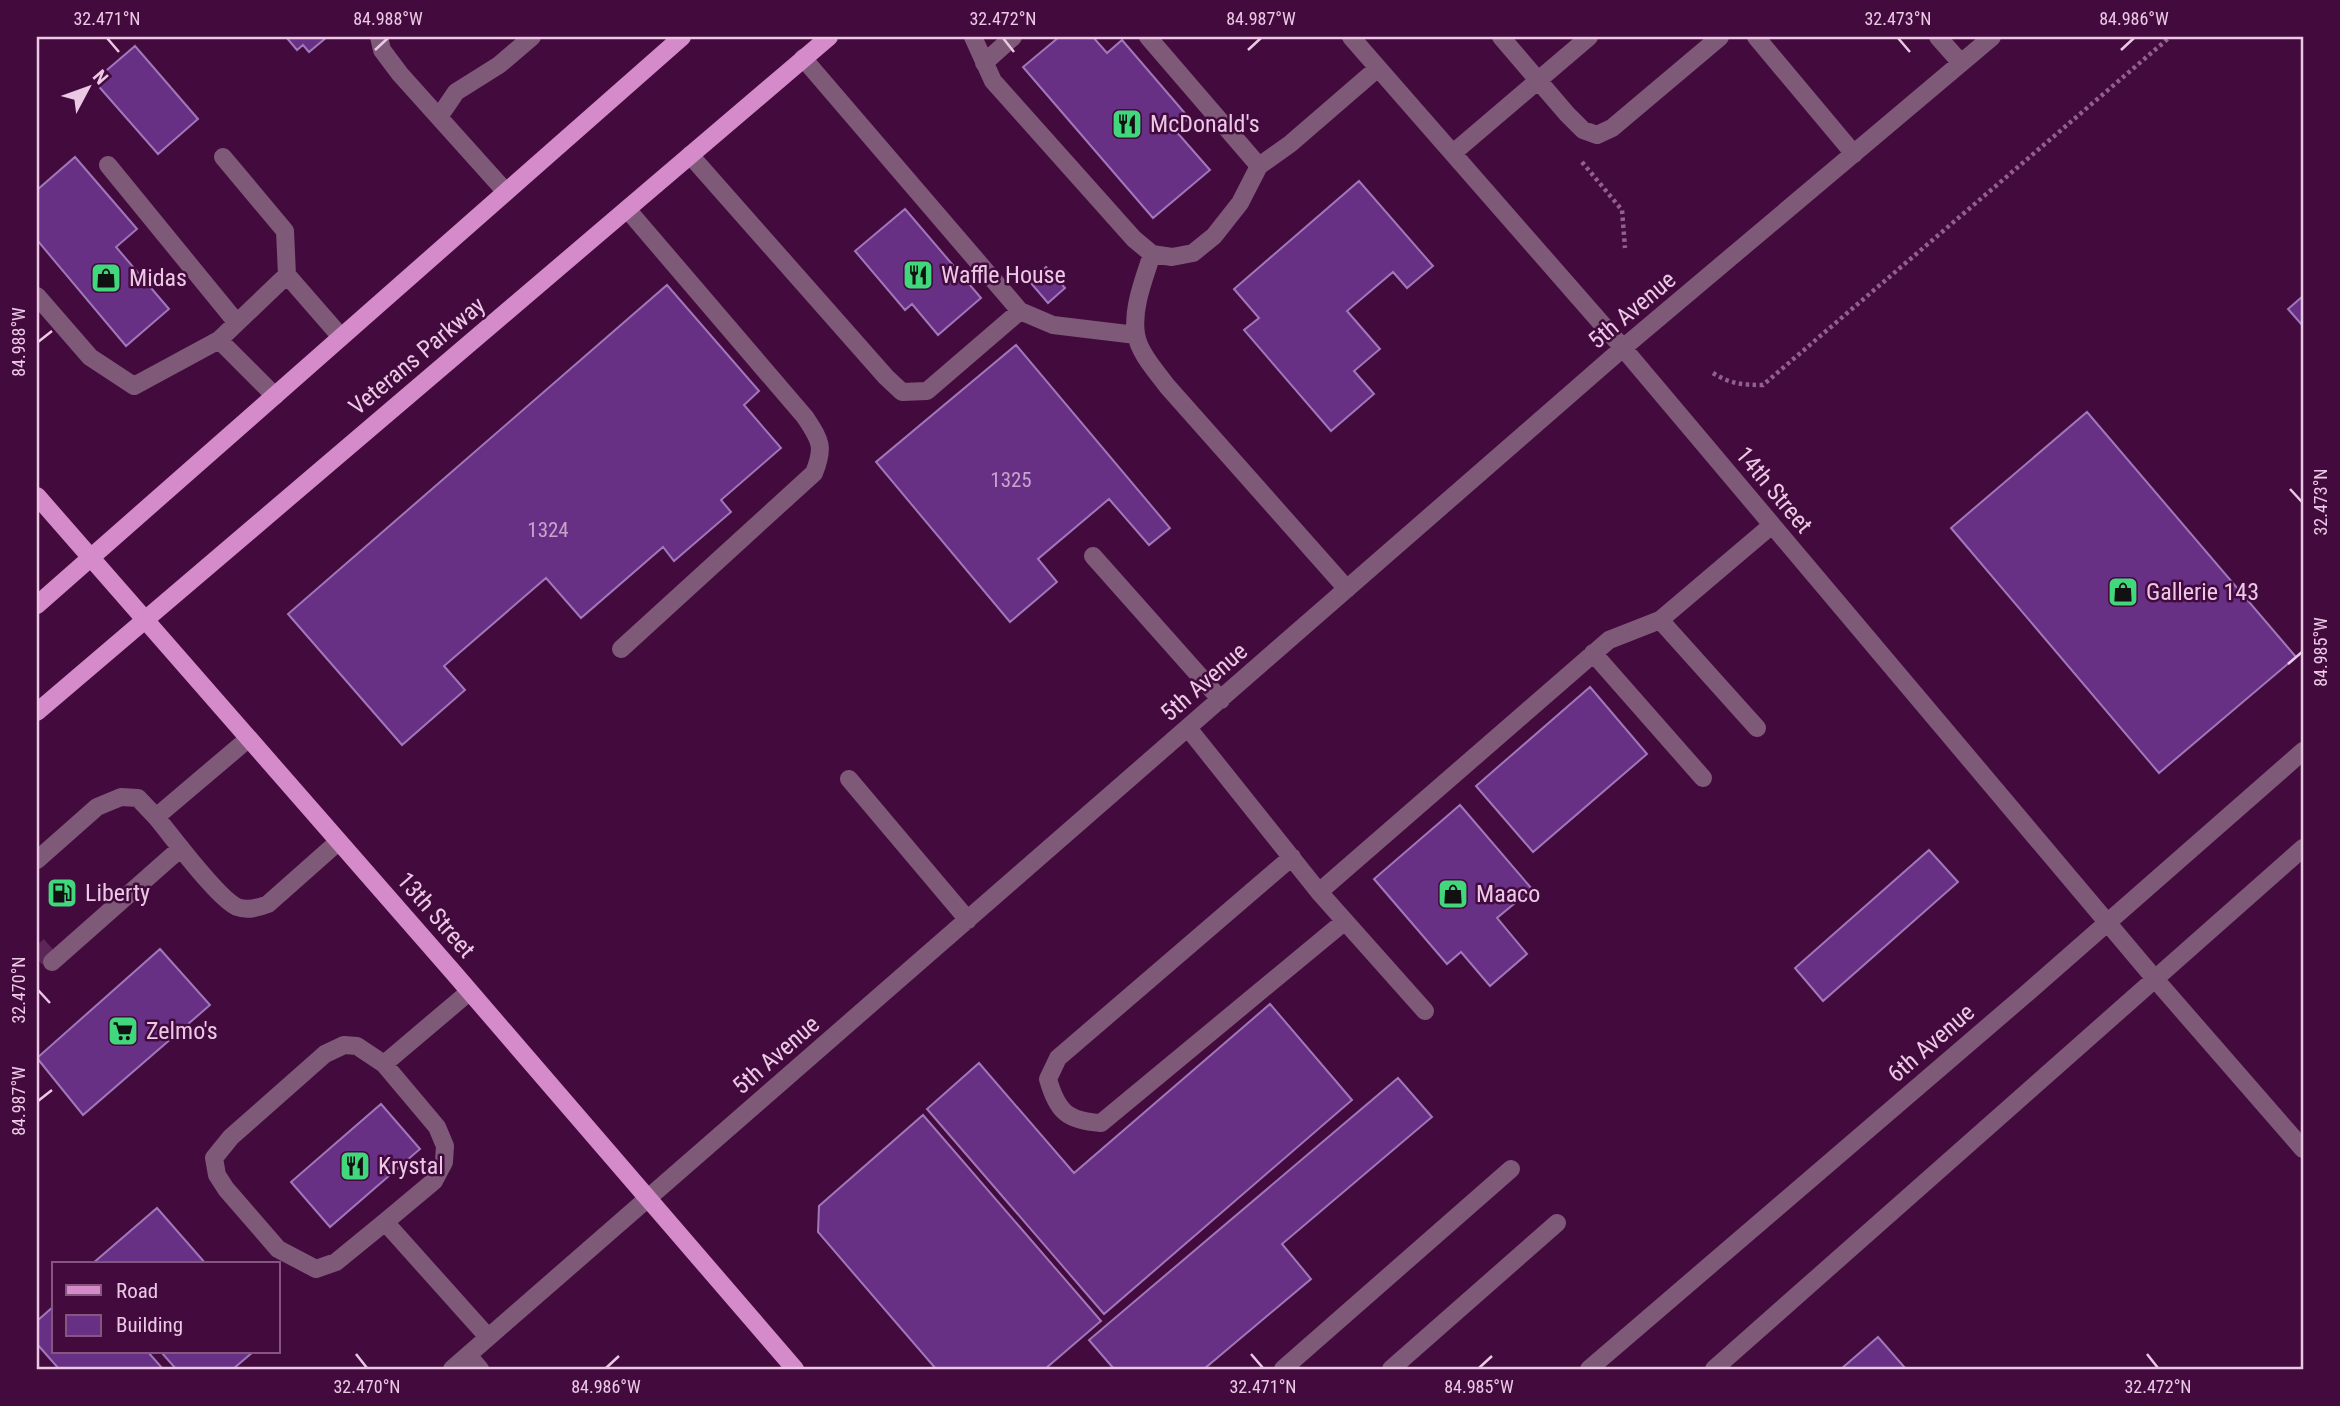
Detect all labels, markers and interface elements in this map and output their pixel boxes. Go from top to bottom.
text: 32.471°N [73,8,141,29]
text: 84.988°W [353,8,423,29]
text: 32.472°N [969,8,1037,29]
text: 84.987°W [1226,8,1296,29]
text: 32.473°N [1864,8,1932,29]
text: 84.986°W [2099,8,2169,29]
north arrow [52,52,122,122]
text: N [88,65,113,89]
restaurant icon: McDonald's [1110,107,1144,141]
place label: McDonald's [1150,110,1260,138]
restaurant icon: Waffle House [901,258,935,292]
shop icon: Midas [89,261,123,295]
place label: Waffle House [941,261,1066,289]
place label: Midas [129,264,187,292]
street label: 5th Avenue [1583,265,1681,355]
street label: Veterans Parkway [343,291,491,421]
text: 84.988°W [8,307,29,377]
street label: 14th Street [1730,441,1818,539]
house number: 1325 [990,468,1032,492]
text: 32.473°N [2310,468,2331,536]
house number: 1324 [527,518,569,542]
shop icon: Gallerie 143 [2106,575,2140,609]
place label: Gallerie 143 [2146,578,2259,606]
text: 84.985°W [2310,617,2331,687]
street label: 5th Avenue [1155,637,1253,727]
street label: 13th Street [391,867,481,963]
fuel station icon: Liberty [45,876,79,910]
shop icon: Maaco [1436,877,1470,911]
place label: Liberty [85,879,150,907]
place label: Maaco [1476,880,1540,908]
text: 32.470°N [8,956,29,1024]
street label: 6th Avenue [1882,998,1980,1088]
street label: 5th Avenue [727,1010,825,1100]
supermarket icon: Zelmo's [106,1014,140,1048]
place label: Zelmo's [146,1017,218,1045]
text: 84.987°W [8,1066,29,1136]
restaurant icon: Krystal [338,1149,372,1183]
place label: Krystal [378,1152,444,1180]
legend [52,1262,280,1354]
text: Road [116,1279,158,1303]
text: Building [116,1313,183,1337]
text: 32.470°N [333,1376,401,1397]
text: 84.986°W [571,1376,641,1397]
text: 32.471°N [1229,1376,1297,1397]
text: 84.985°W [1444,1376,1514,1397]
text: 32.472°N [2124,1376,2192,1397]

